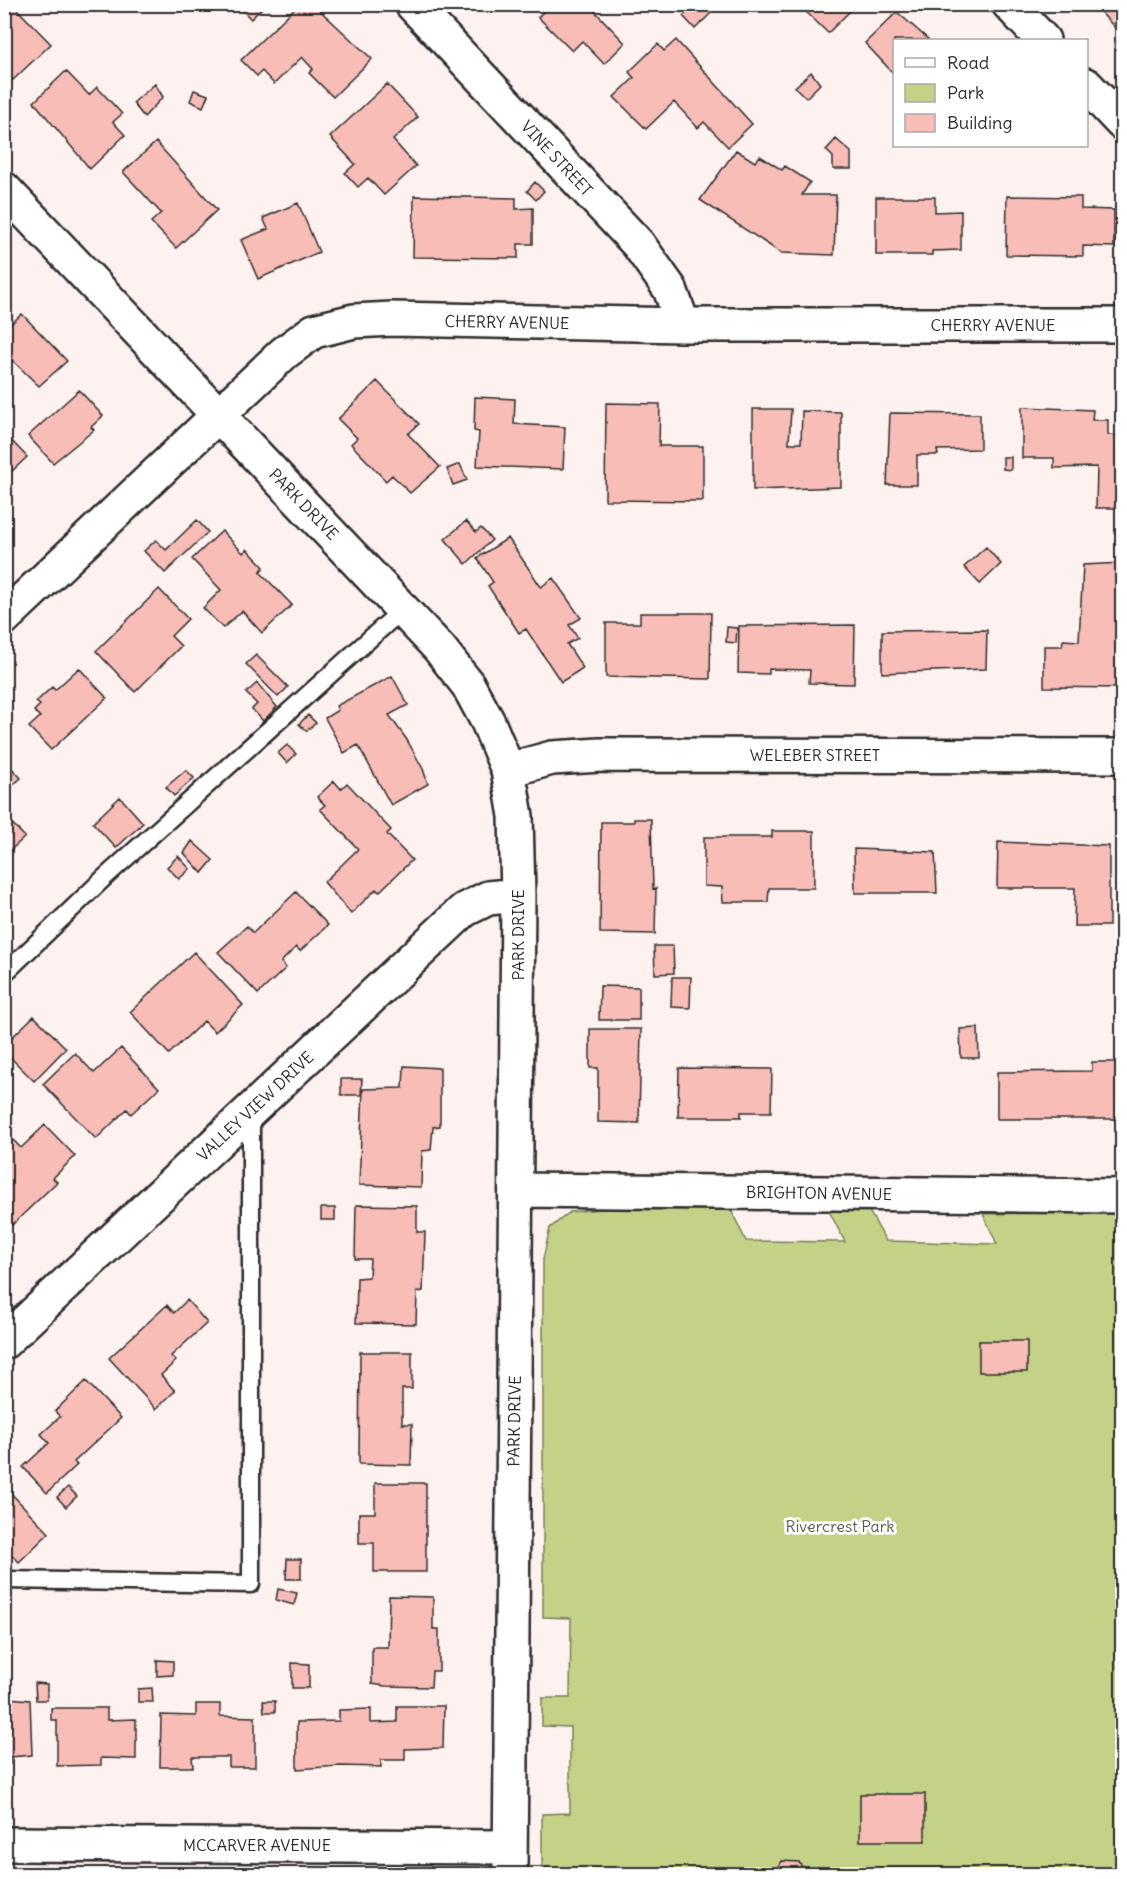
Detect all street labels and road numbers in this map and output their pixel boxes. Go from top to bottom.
street label: VINE STREET [517,116,597,200]
street label: CHERRY AVENUE [444,311,570,333]
street label: CHERRY AVENUE [931,315,1055,335]
street label: PARK DRIVE [265,464,343,544]
street label: WELEBER STREET [750,745,880,765]
street label: PARK DRIVE [508,889,528,981]
street label: VALLEY VIEW DRIVE [193,1047,317,1165]
street label: BRIGHTON AVENUE [746,1182,892,1204]
street label: PARK DRIVE [503,1375,525,1467]
street label: MCCARVER AVENUE [183,1835,331,1855]

